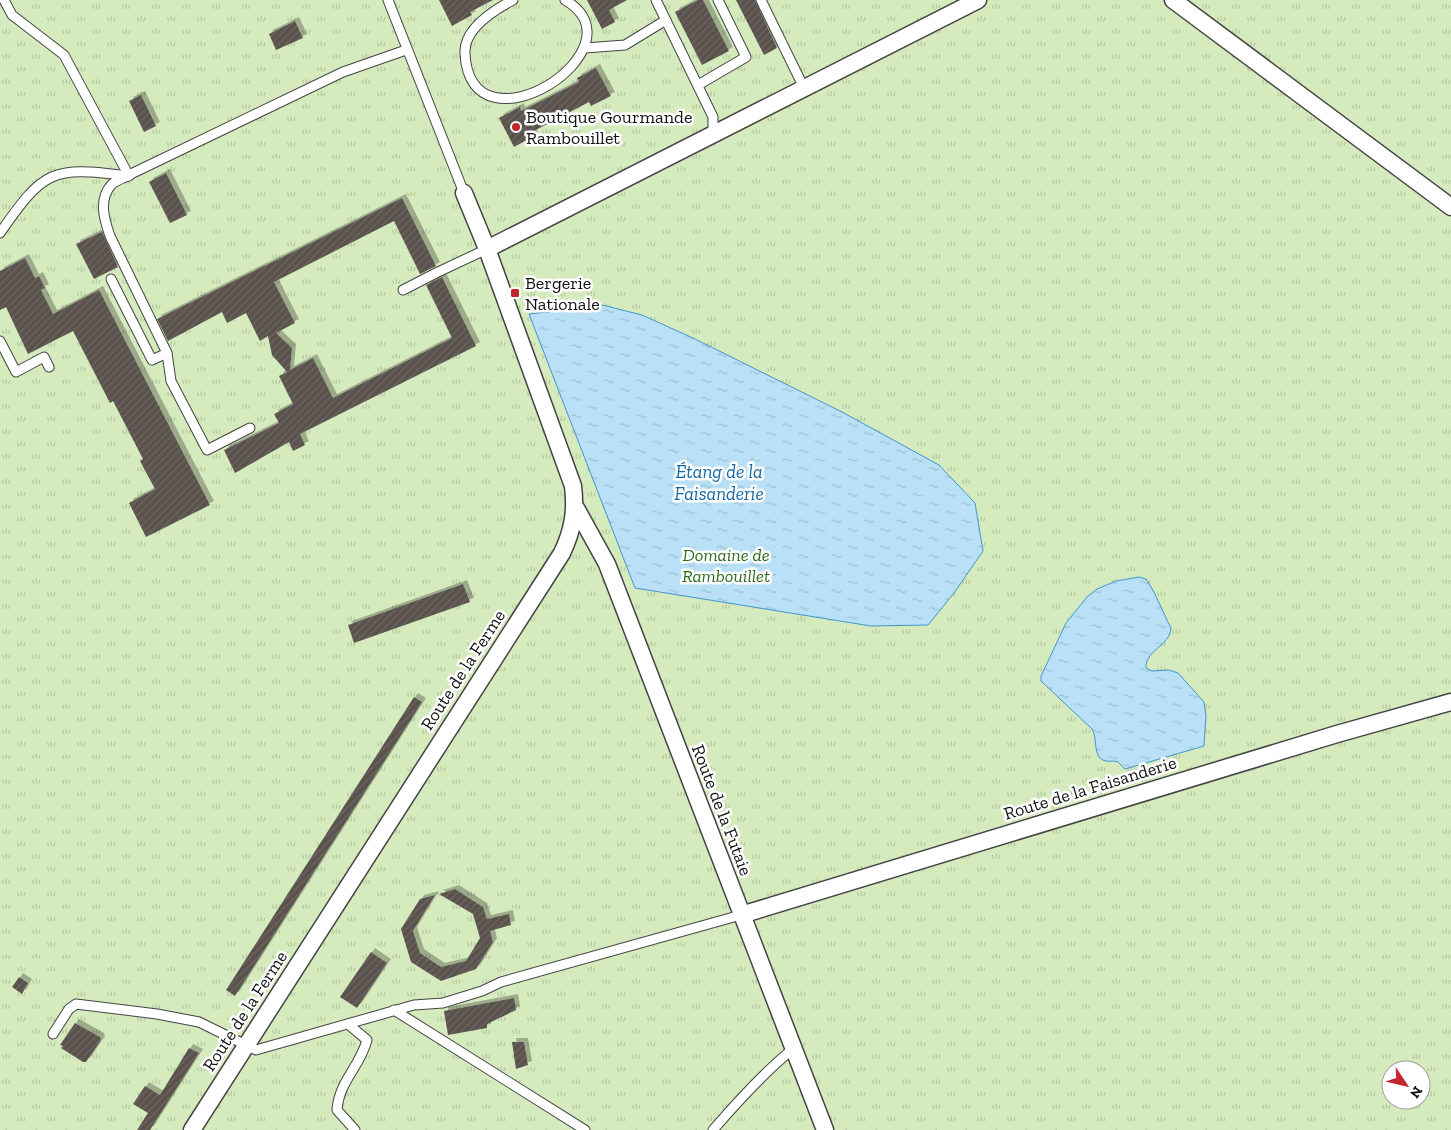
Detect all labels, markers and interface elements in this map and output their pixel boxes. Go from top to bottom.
place label: Boutique Gourmande Rambouillet [526,106,692,149]
marker: Boutique Gourmande Rambouillet [510,121,522,133]
place label: Bergerie Nationale [525,272,600,315]
marker: Bergerie Nationale [509,287,521,299]
water label: Étang de la Faisanderie [674,460,764,505]
park label: Domaine de Rambouillet [682,544,770,587]
street label: Route de la Ferme [416,606,510,734]
street label: Route de la Futaie [687,741,757,879]
street label: Route de la Faisanderie [1001,751,1179,825]
street label: Route de la Ferme [198,947,292,1075]
north arrow [1381,1060,1431,1110]
text: N [1406,1083,1426,1102]

